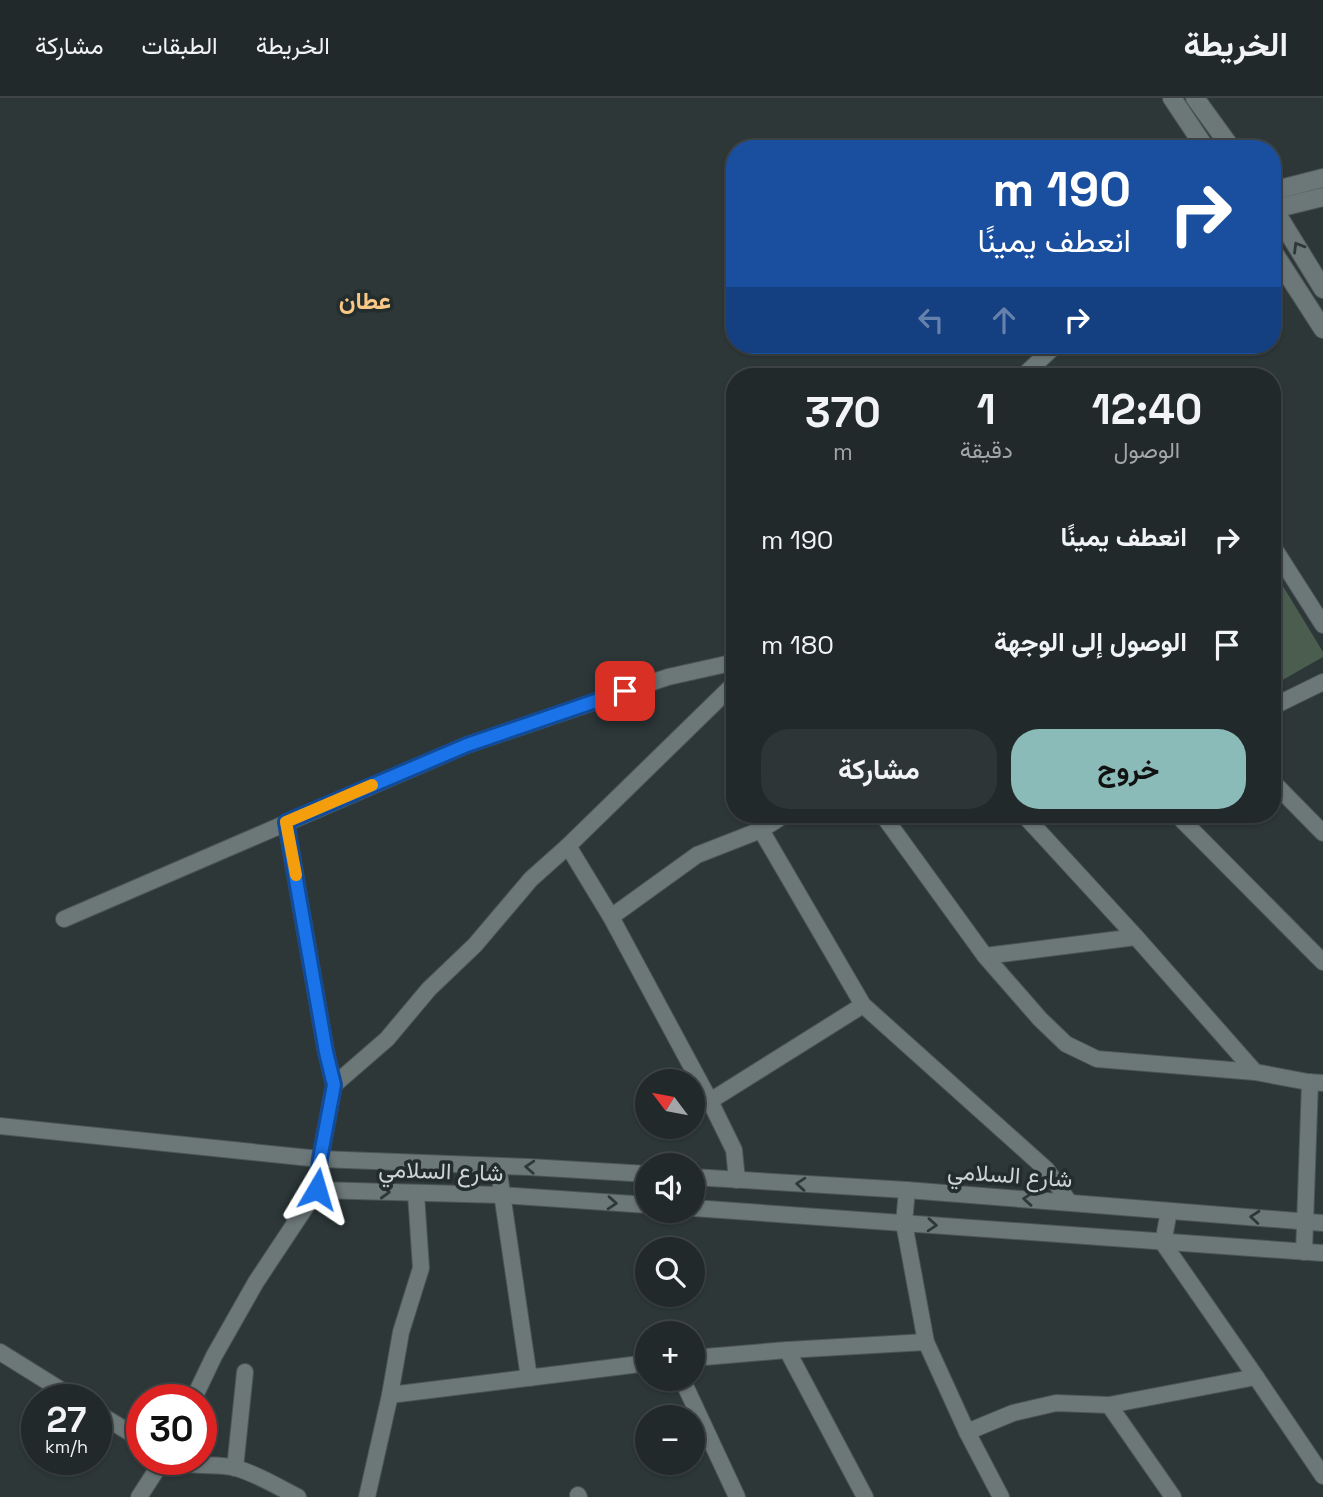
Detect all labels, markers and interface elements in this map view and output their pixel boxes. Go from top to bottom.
text: الخريطة [1184,24,1288,66]
text: مشاركة [35,30,103,61]
text: الطبقات [141,30,218,61]
text: الخريطة [256,30,330,61]
text: 190 m [993,158,1131,220]
icon: right [1155,168,1246,259]
text: انعطف يمينًا [978,221,1131,261]
one-way arrow [1293,242,1306,255]
district label: عطان [339,285,391,316]
icon: left [912,301,950,339]
icon: ahead [985,301,1023,339]
icon: right [1058,301,1096,339]
text: 1 [977,383,996,436]
text: 12:40 [1092,383,1202,436]
text: 370 [805,386,881,439]
text: دقيقة [960,435,1013,465]
text: الوصول [1114,435,1180,465]
text: m [833,437,853,467]
text: انعطف يمينًا [1061,520,1187,554]
icon: right [1208,521,1246,559]
text: 190 m [761,523,834,557]
text: الوصول إلى الوجهة [994,625,1187,659]
icon: arrive [1208,626,1246,664]
text: 180 m [761,628,834,662]
pin [595,661,655,721]
icon: arrive [606,672,644,710]
button: مشاركة [761,729,997,809]
button: خروج [1011,729,1246,809]
north arrow [635,1069,705,1139]
map controls [635,1069,705,1475]
position arrow [280,1152,354,1226]
button: sound [635,1153,705,1223]
street label: شارع السلامي [378,1154,504,1192]
street label: شارع السلامي [946,1156,1073,1198]
one-way arrow [525,1160,536,1175]
one-way arrow [795,1176,806,1191]
one-way arrow [380,1185,391,1200]
one-way arrow [1022,1192,1033,1207]
one-way arrow [607,1195,618,1210]
one-way arrow [1249,1210,1260,1225]
one-way arrow [927,1218,938,1233]
button: search [635,1237,705,1307]
button: + [635,1321,705,1391]
speed limit sign: 30 [126,1384,217,1475]
text: 27 [47,1398,86,1442]
button: − [635,1405,705,1475]
text: km/h [45,1435,88,1458]

